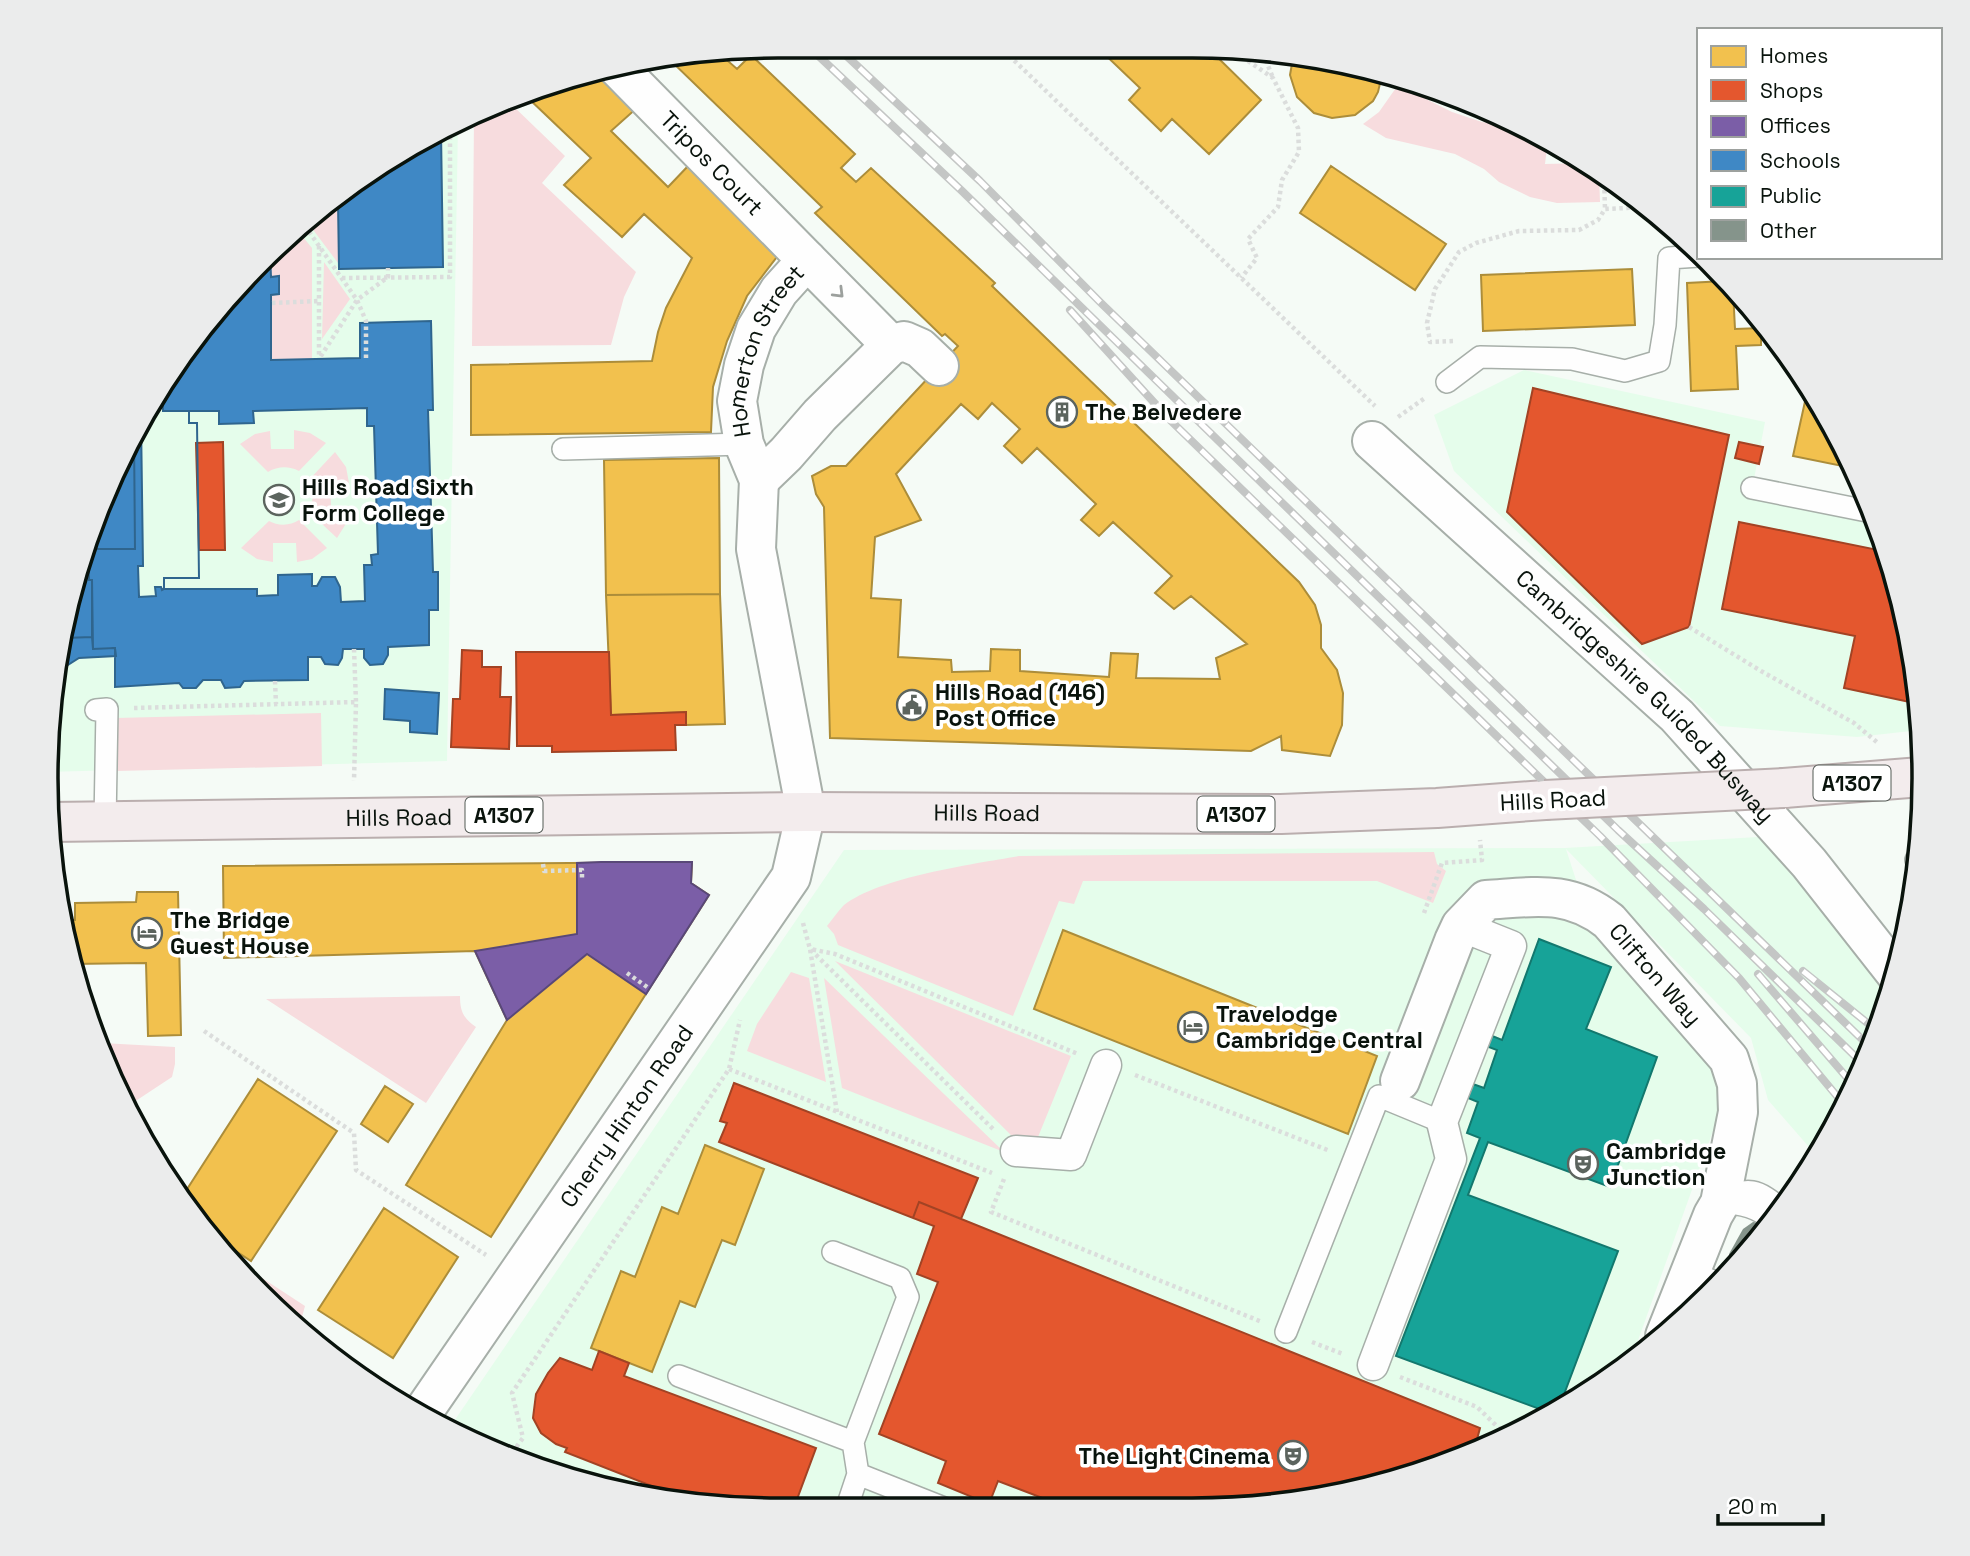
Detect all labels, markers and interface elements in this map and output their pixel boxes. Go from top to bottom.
legend [1697,28,1942,259]
text: Homes [1760,42,1828,69]
text: Shops [1760,77,1823,104]
street label: Tripos Court [653,104,770,222]
text: Offices [1760,112,1831,139]
text: Schools [1760,147,1840,174]
text: Public [1760,182,1822,209]
text: Other [1760,217,1817,244]
street label: Homerton Street [721,258,811,439]
one-way arrow [830,284,843,297]
building icon: The Belvedere [1045,395,1079,429]
place label: The Belvedere [1085,397,1242,427]
place label: Hills Road Sixth Form College [302,472,474,528]
school or university icon: Hills Road Sixth Form College [262,483,296,517]
street label: Cambridgeshire Guided Busway [1510,563,1781,829]
place label: Hills Road (146) Post Office [935,677,1105,733]
public building icon: Hills Road (146) Post Office [895,688,929,722]
road number: A1307 [1814,766,1890,800]
street label: Hills Road [1499,782,1607,818]
road number: A1307 [1198,796,1274,832]
road number: A1307 [466,798,542,832]
street label: Hills Road [934,798,1040,828]
street label: Hills Road [346,802,452,833]
place label: The Bridge Guest House [170,905,309,961]
hotel icon: The Bridge Guest House [130,916,164,950]
street label: Clifton Way [1602,917,1708,1032]
place label: Travelodge Cambridge Central [1216,999,1423,1055]
hotel icon: Travelodge Cambridge Central [1176,1010,1210,1044]
street label: Cherry Hinton Road [553,1019,700,1213]
place label: Cambridge Junction [1606,1136,1726,1192]
theatre icon: Cambridge Junction [1566,1147,1600,1181]
theatre icon: The Light Cinema [1276,1439,1310,1473]
place label: The Light Cinema [1078,1441,1270,1471]
scale bar [1718,1482,1823,1526]
text: 20 m [1728,1493,1778,1520]

